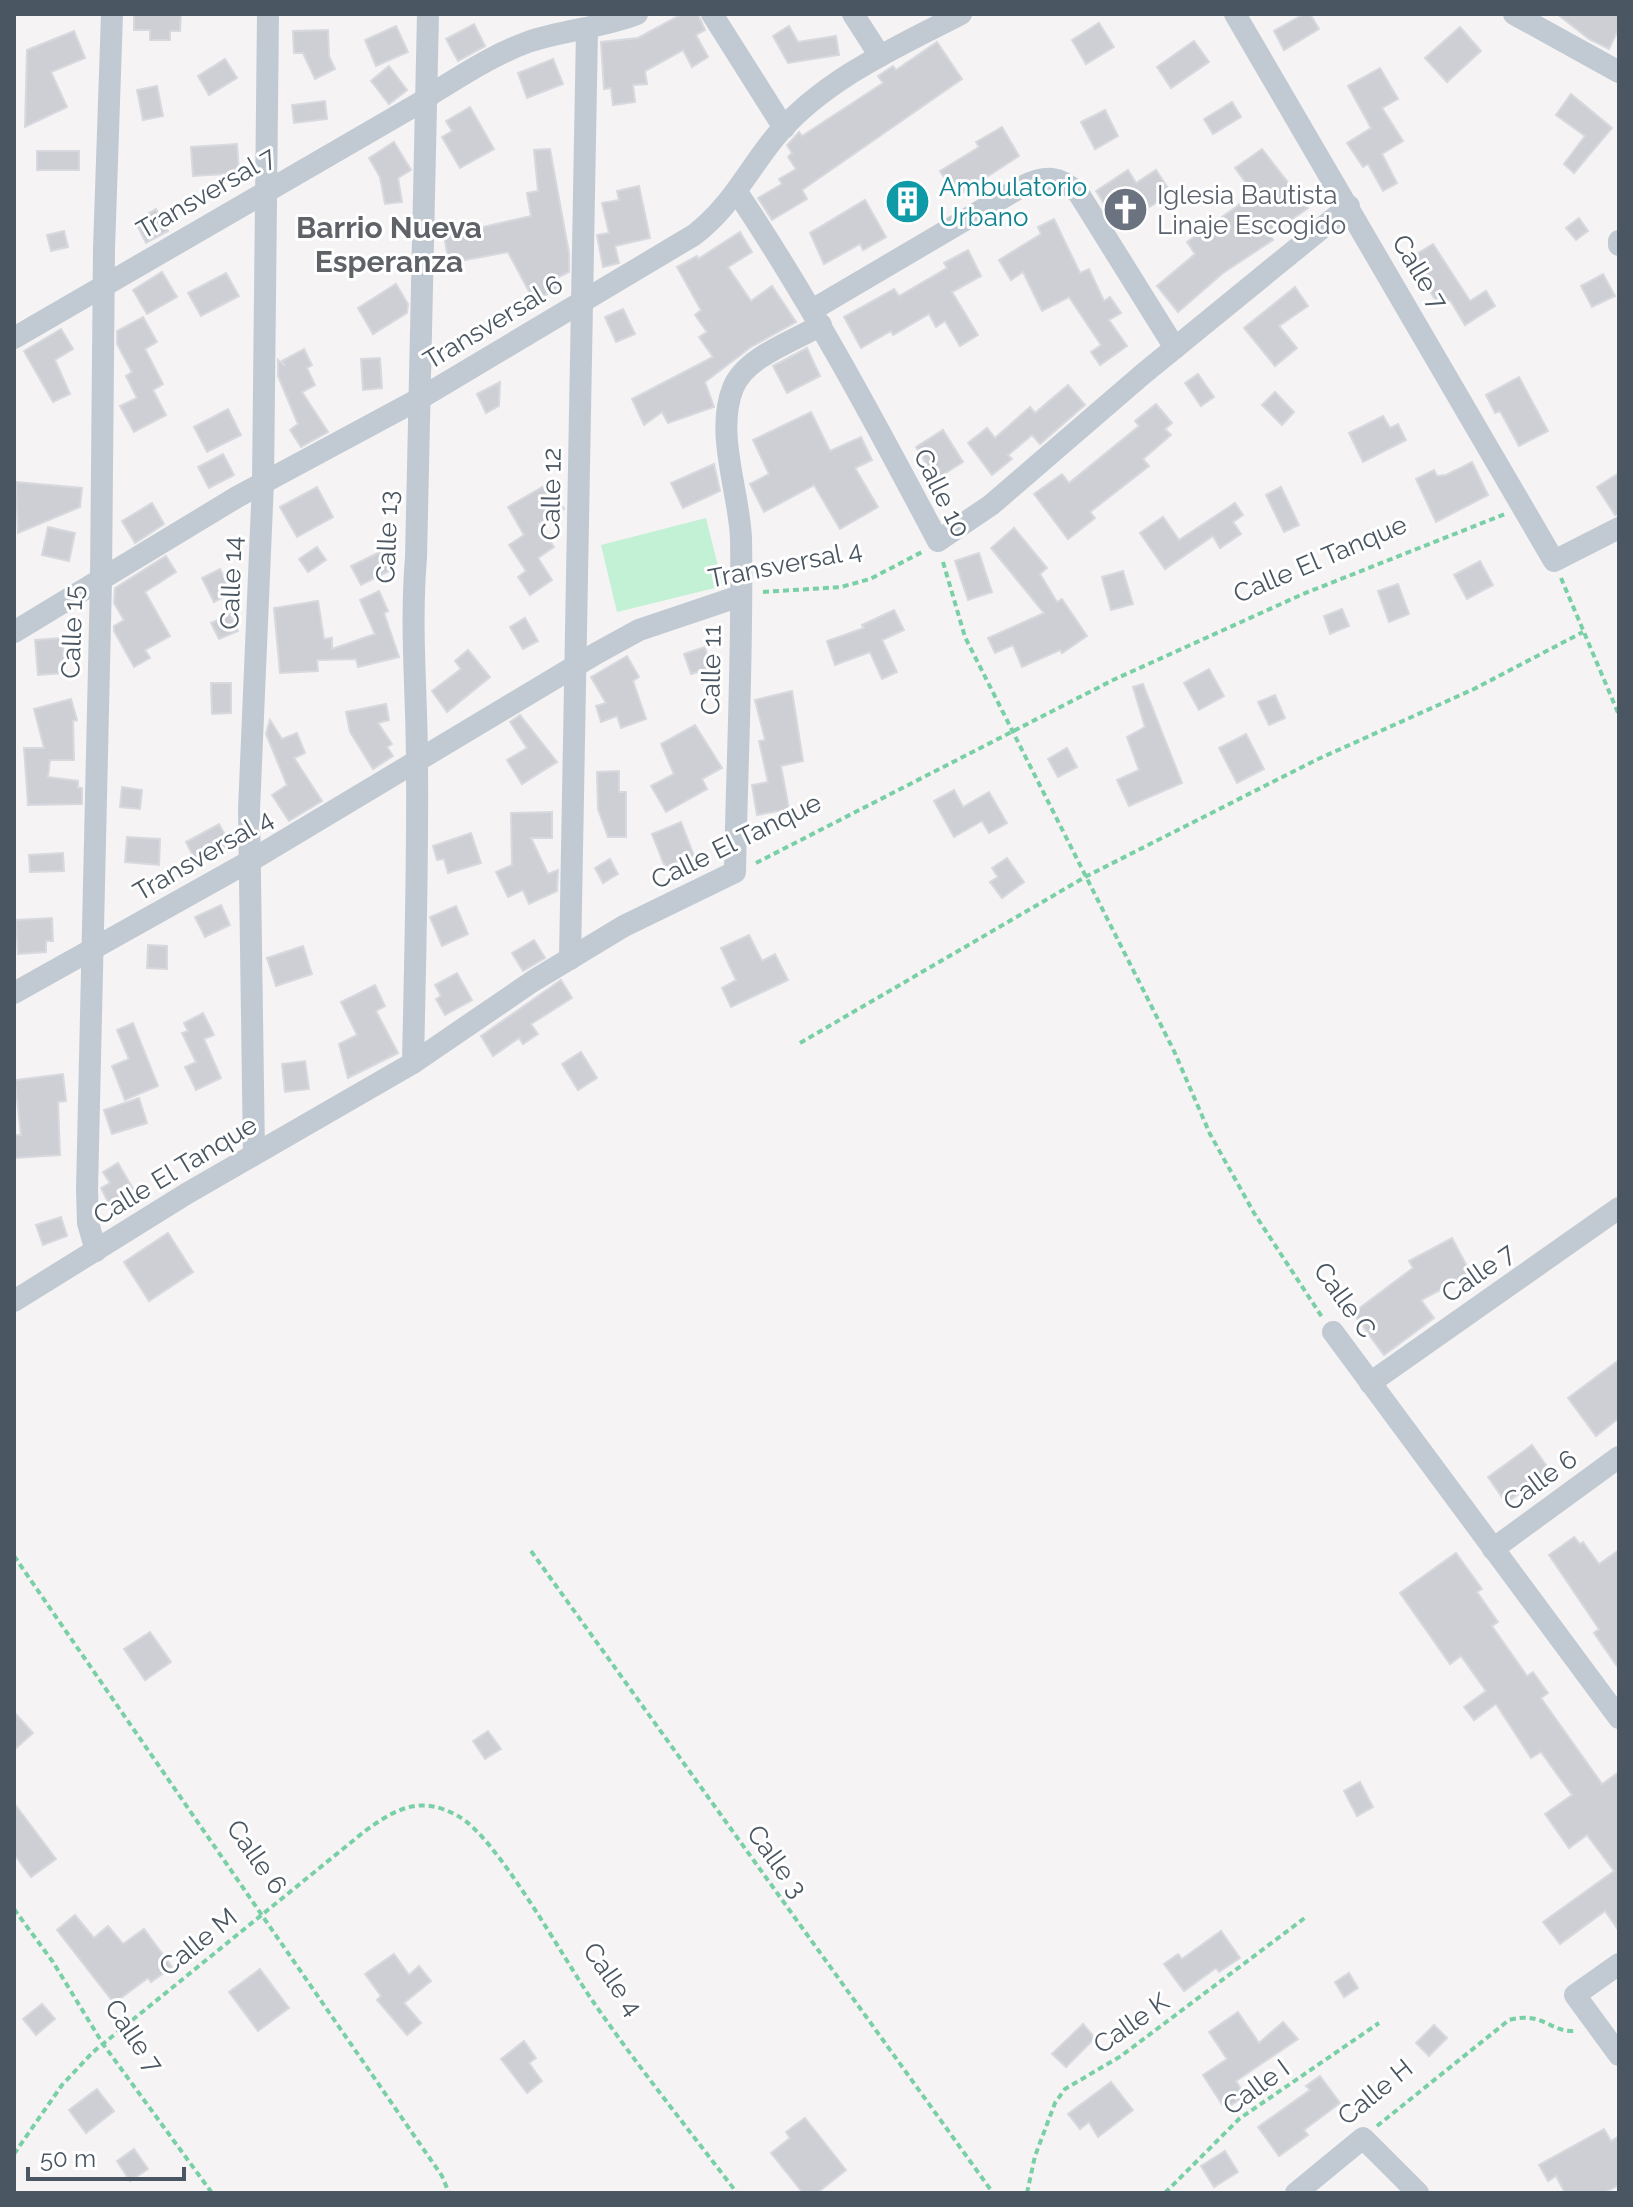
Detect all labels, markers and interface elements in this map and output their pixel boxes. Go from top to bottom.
street label: Transversal 7 [131,141,281,245]
place label: Ambulatorio Urbano [939,172,1087,232]
building icon: Ambulatorio Urbano [884,178,932,226]
place label: Iglesia Bautista Linaje Escogido [1157,180,1346,240]
church icon: Iglesia Bautista Linaje Escogido [1102,186,1150,234]
district label: Barrio Nueva Esperanza [296,210,482,279]
street label: Calle 7 [1386,229,1454,315]
street label: Transversal 6 [418,269,568,375]
street label: Calle 10 [908,444,976,542]
street label: Calle 12 [535,447,567,541]
street label: Calle 13 [370,490,404,584]
street label: Calle El Tanque [1229,509,1411,609]
street label: Transversal 4 [706,534,864,594]
street label: Calle 14 [214,536,248,630]
street label: Calle 15 [55,585,89,679]
street label: Calle 11 [695,625,727,715]
street label: Calle El Tanque [646,787,826,895]
street label: Transversal 4 [128,803,278,907]
street label: Calle El Tanque [88,1109,262,1231]
street label: Calle 7 [1436,1237,1520,1309]
street label: Calle C [1308,1256,1382,1344]
street label: Calle 6 [1497,1443,1583,1517]
street label: Calle 6 [221,1814,293,1900]
street label: Calle 3 [741,1819,813,1903]
street label: Calle M [153,1902,243,1982]
street label: Calle 4 [577,1937,649,2021]
street label: Calle K [1088,1986,1175,2060]
street label: Calle 7 [99,1994,169,2078]
street label: Calle I [1217,2053,1295,2121]
street label: Calle H [1332,2053,1418,2131]
scale bar [28,2131,184,2181]
text: 50 m [40,2144,96,2173]

